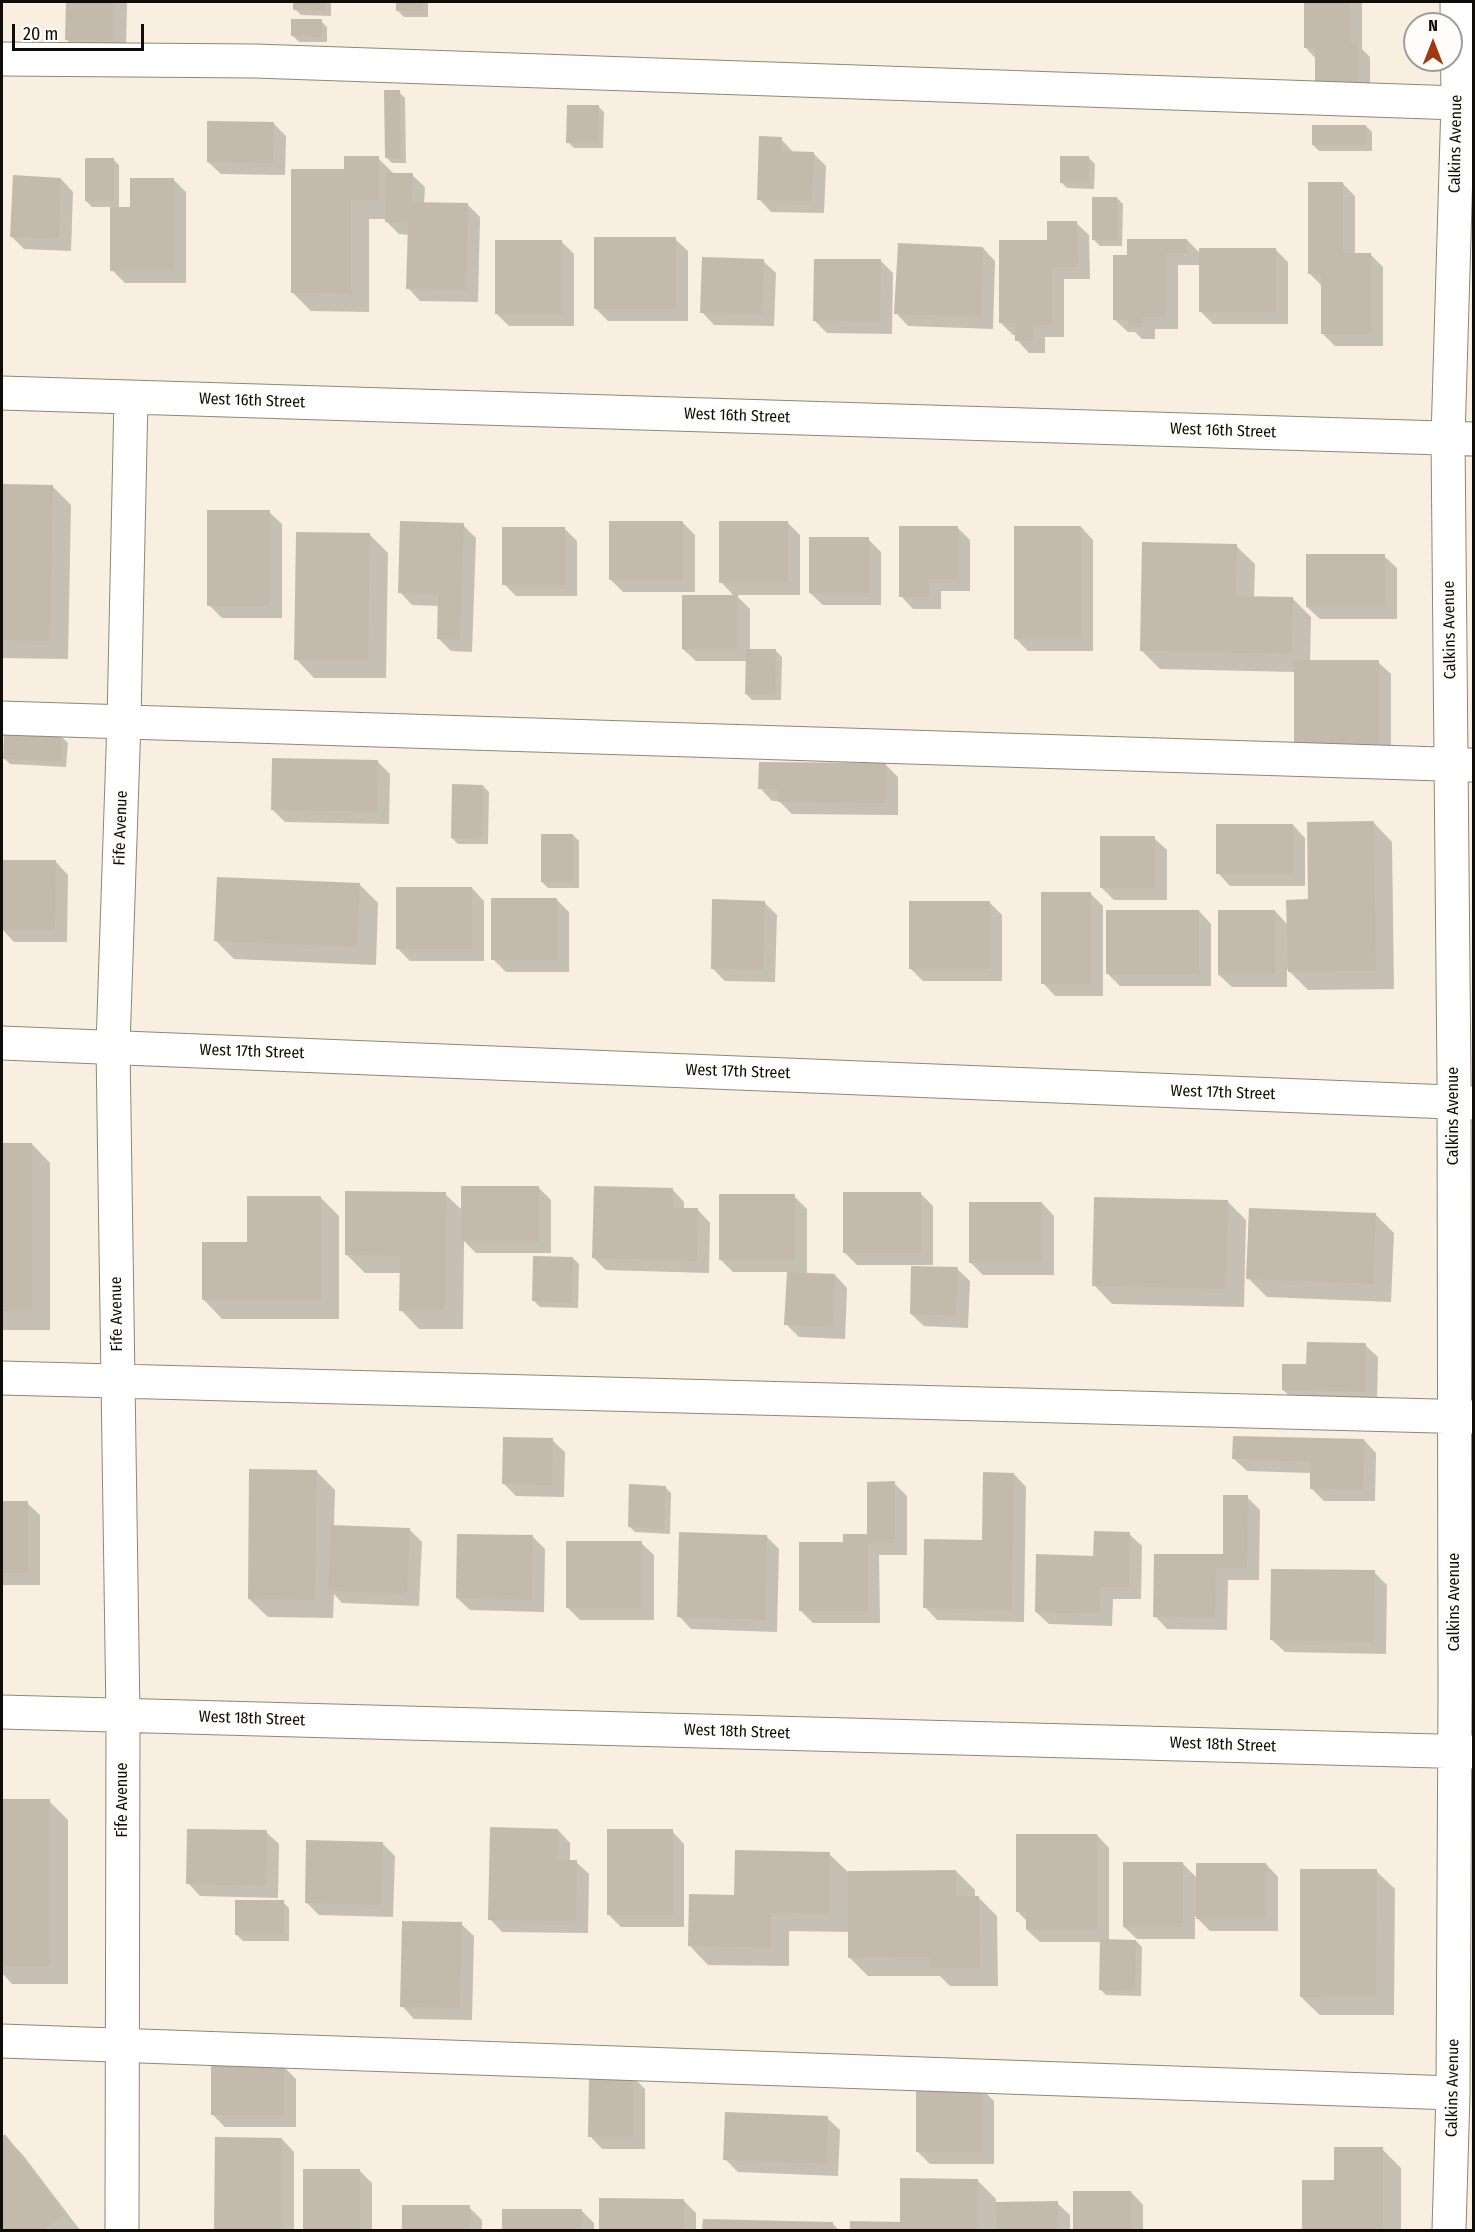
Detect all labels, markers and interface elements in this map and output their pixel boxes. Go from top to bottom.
scale bar [15,12,147,50]
north arrow [1403,12,1463,72]
text: N [1428,16,1438,35]
text: 20 m [23,23,58,45]
street label: Calkins Avenue [1446,95,1466,193]
street label: West 16th Street [198,390,306,412]
street label: West 16th Street [683,405,791,427]
street label: West 16th Street [1169,420,1277,442]
street label: Calkins Avenue [1440,581,1460,679]
street label: Fife Avenue [110,790,132,866]
street label: West 17th Street [199,1041,305,1063]
street label: West 17th Street [685,1061,791,1083]
street label: Calkins Avenue [1444,1067,1464,1165]
street label: West 17th Street [1170,1082,1276,1104]
street label: Fife Avenue [107,1276,127,1352]
street label: Calkins Avenue [1445,1553,1465,1651]
street label: West 18th Street [198,1708,306,1730]
street label: West 18th Street [683,1721,791,1743]
street label: West 18th Street [1169,1734,1277,1756]
street label: Fife Avenue [113,1762,133,1838]
street label: Calkins Avenue [1443,2039,1463,2137]

